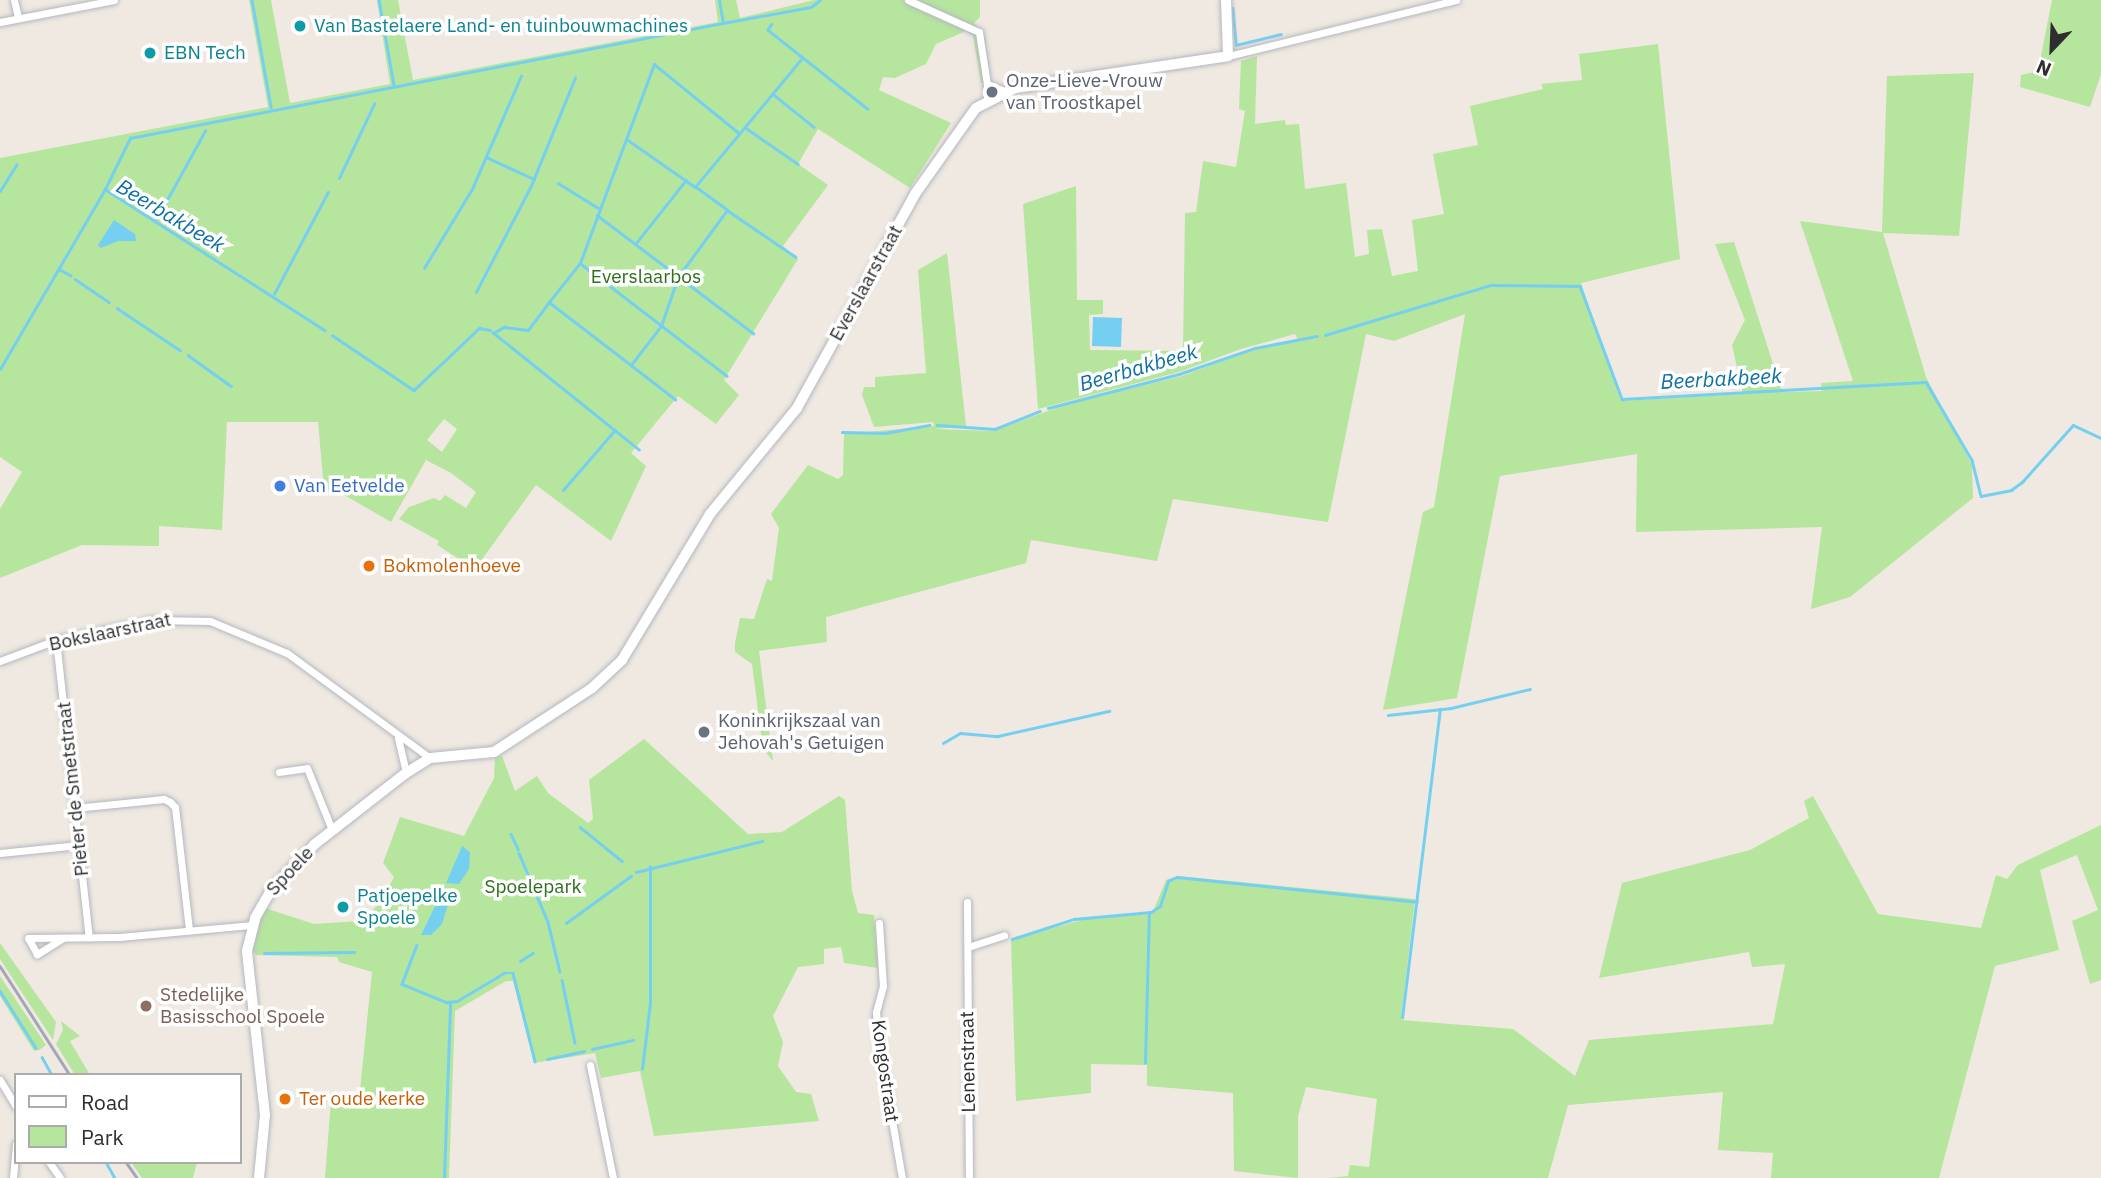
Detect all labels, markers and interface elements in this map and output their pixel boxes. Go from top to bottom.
north arrow [2017,14,2087,84]
place label: Van Bastelaere Land- en tuinbouwmachines [314,15,688,37]
marker: Van Bastelaere Land- en tuinbouwmachines [292,18,308,34]
place label: EBN Tech [164,42,246,64]
marker: EBN Tech [142,45,158,61]
text: N [2033,55,2055,82]
place label: Onze-Lieve-Vrouw van Troostkapel [1006,70,1163,114]
marker: Onze-Lieve-Vrouw van Troostkapel [984,84,1000,100]
water label: Beerbakbeek [112,173,230,257]
street label: Everslaarstraat [825,221,907,345]
park label: Everslaarbos [591,266,701,288]
water label: Beerbakbeek [1076,338,1200,396]
water label: Beerbakbeek [1660,362,1782,394]
place label: Van Eetvelde [294,475,405,497]
marker: Van Eetvelde [272,478,288,494]
place label: Bokmolenhoeve [383,555,521,577]
marker: Bokmolenhoeve [361,558,377,574]
street label: Bokslaarstraat [47,608,173,656]
street label: Pieter de Smetstraat [52,701,94,877]
place label: Koninkrijkszaal van Jehovah's Getuigen [718,710,885,754]
marker: Koninkrijkszaal van Jehovah's Getuigen [696,724,712,740]
street label: Spoele [262,842,318,900]
park label: Spoelepark [485,876,581,898]
place label: Patjoepelke Spoele [357,885,458,929]
marker: Patjoepelke Spoele [335,899,351,915]
place label: Stedelijke Basisschool Spoele [160,984,325,1028]
marker: Stedelijke Basisschool Spoele [138,998,154,1014]
street label: Lenenstraat [956,1011,980,1113]
street label: Kongostraat [867,1018,903,1124]
legend [14,1073,242,1164]
text: Road [81,1088,129,1116]
place label: Ter oude kerke [299,1088,425,1110]
marker: Ter oude kerke [277,1091,293,1107]
text: Park [81,1123,124,1151]

